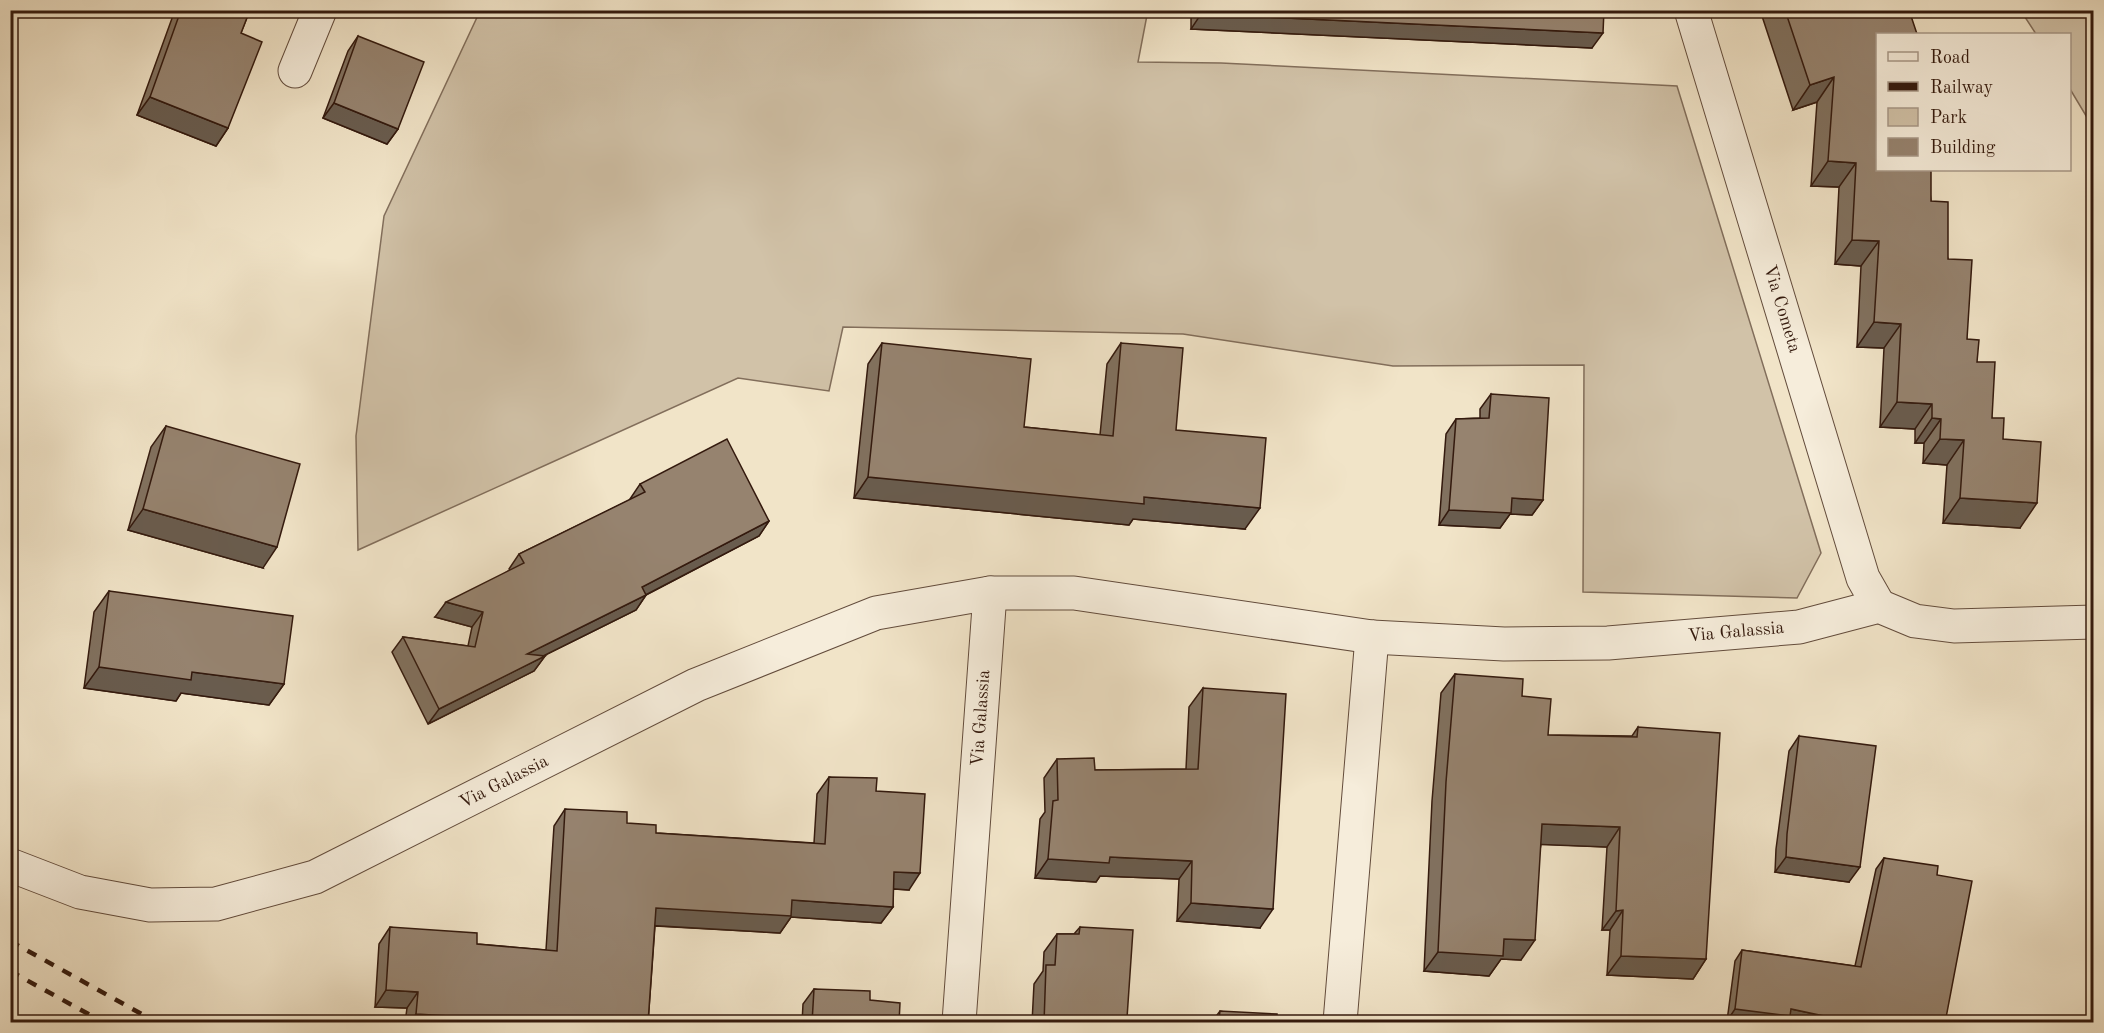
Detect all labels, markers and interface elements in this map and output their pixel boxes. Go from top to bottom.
legend [1876,33,2071,171]
text: Road [1930,49,1970,67]
text: Railway [1930,79,1993,97]
text: Park [1930,109,1967,127]
text: Building [1930,139,1996,157]
street label: Via Cometa [1760,263,1804,355]
street label: Via Galassia [1687,619,1785,645]
street label: Via Galassia [969,669,993,767]
street label: Via Galassia [457,752,551,812]

